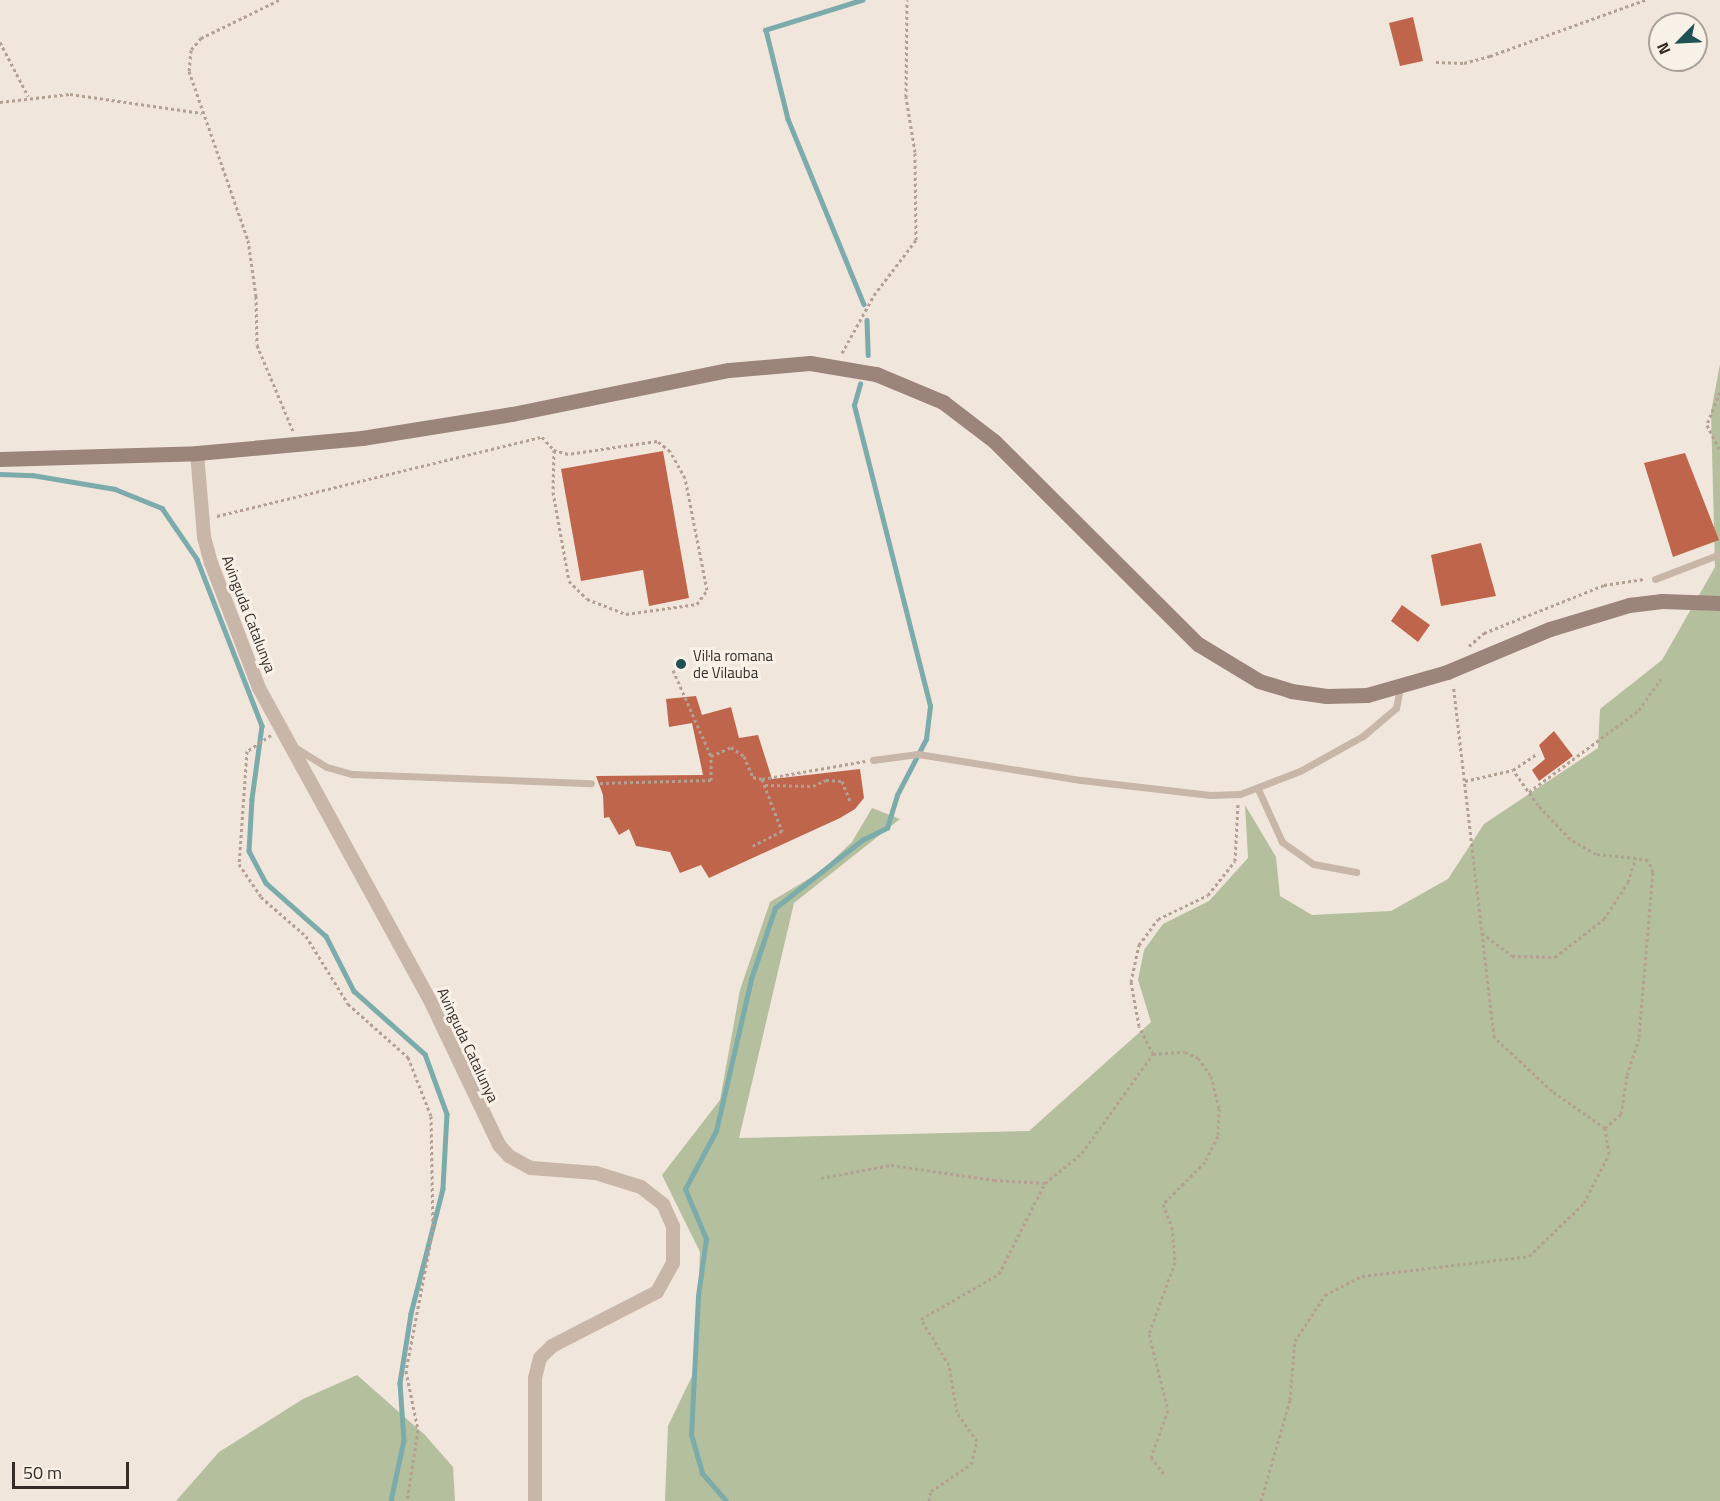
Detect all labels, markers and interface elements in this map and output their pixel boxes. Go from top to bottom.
north arrow [1648,12,1708,72]
text: N [1650,39,1677,58]
street label: Avinguda Catalunya [218,553,280,675]
place label: Vil·la romana de Vilauba [693,646,773,681]
marker: Vil·la romana de Vilauba [674,657,688,671]
street label: Avinguda Catalunya [434,985,502,1105]
scale bar [15,1450,132,1488]
text: 50 m [23,1459,62,1486]

